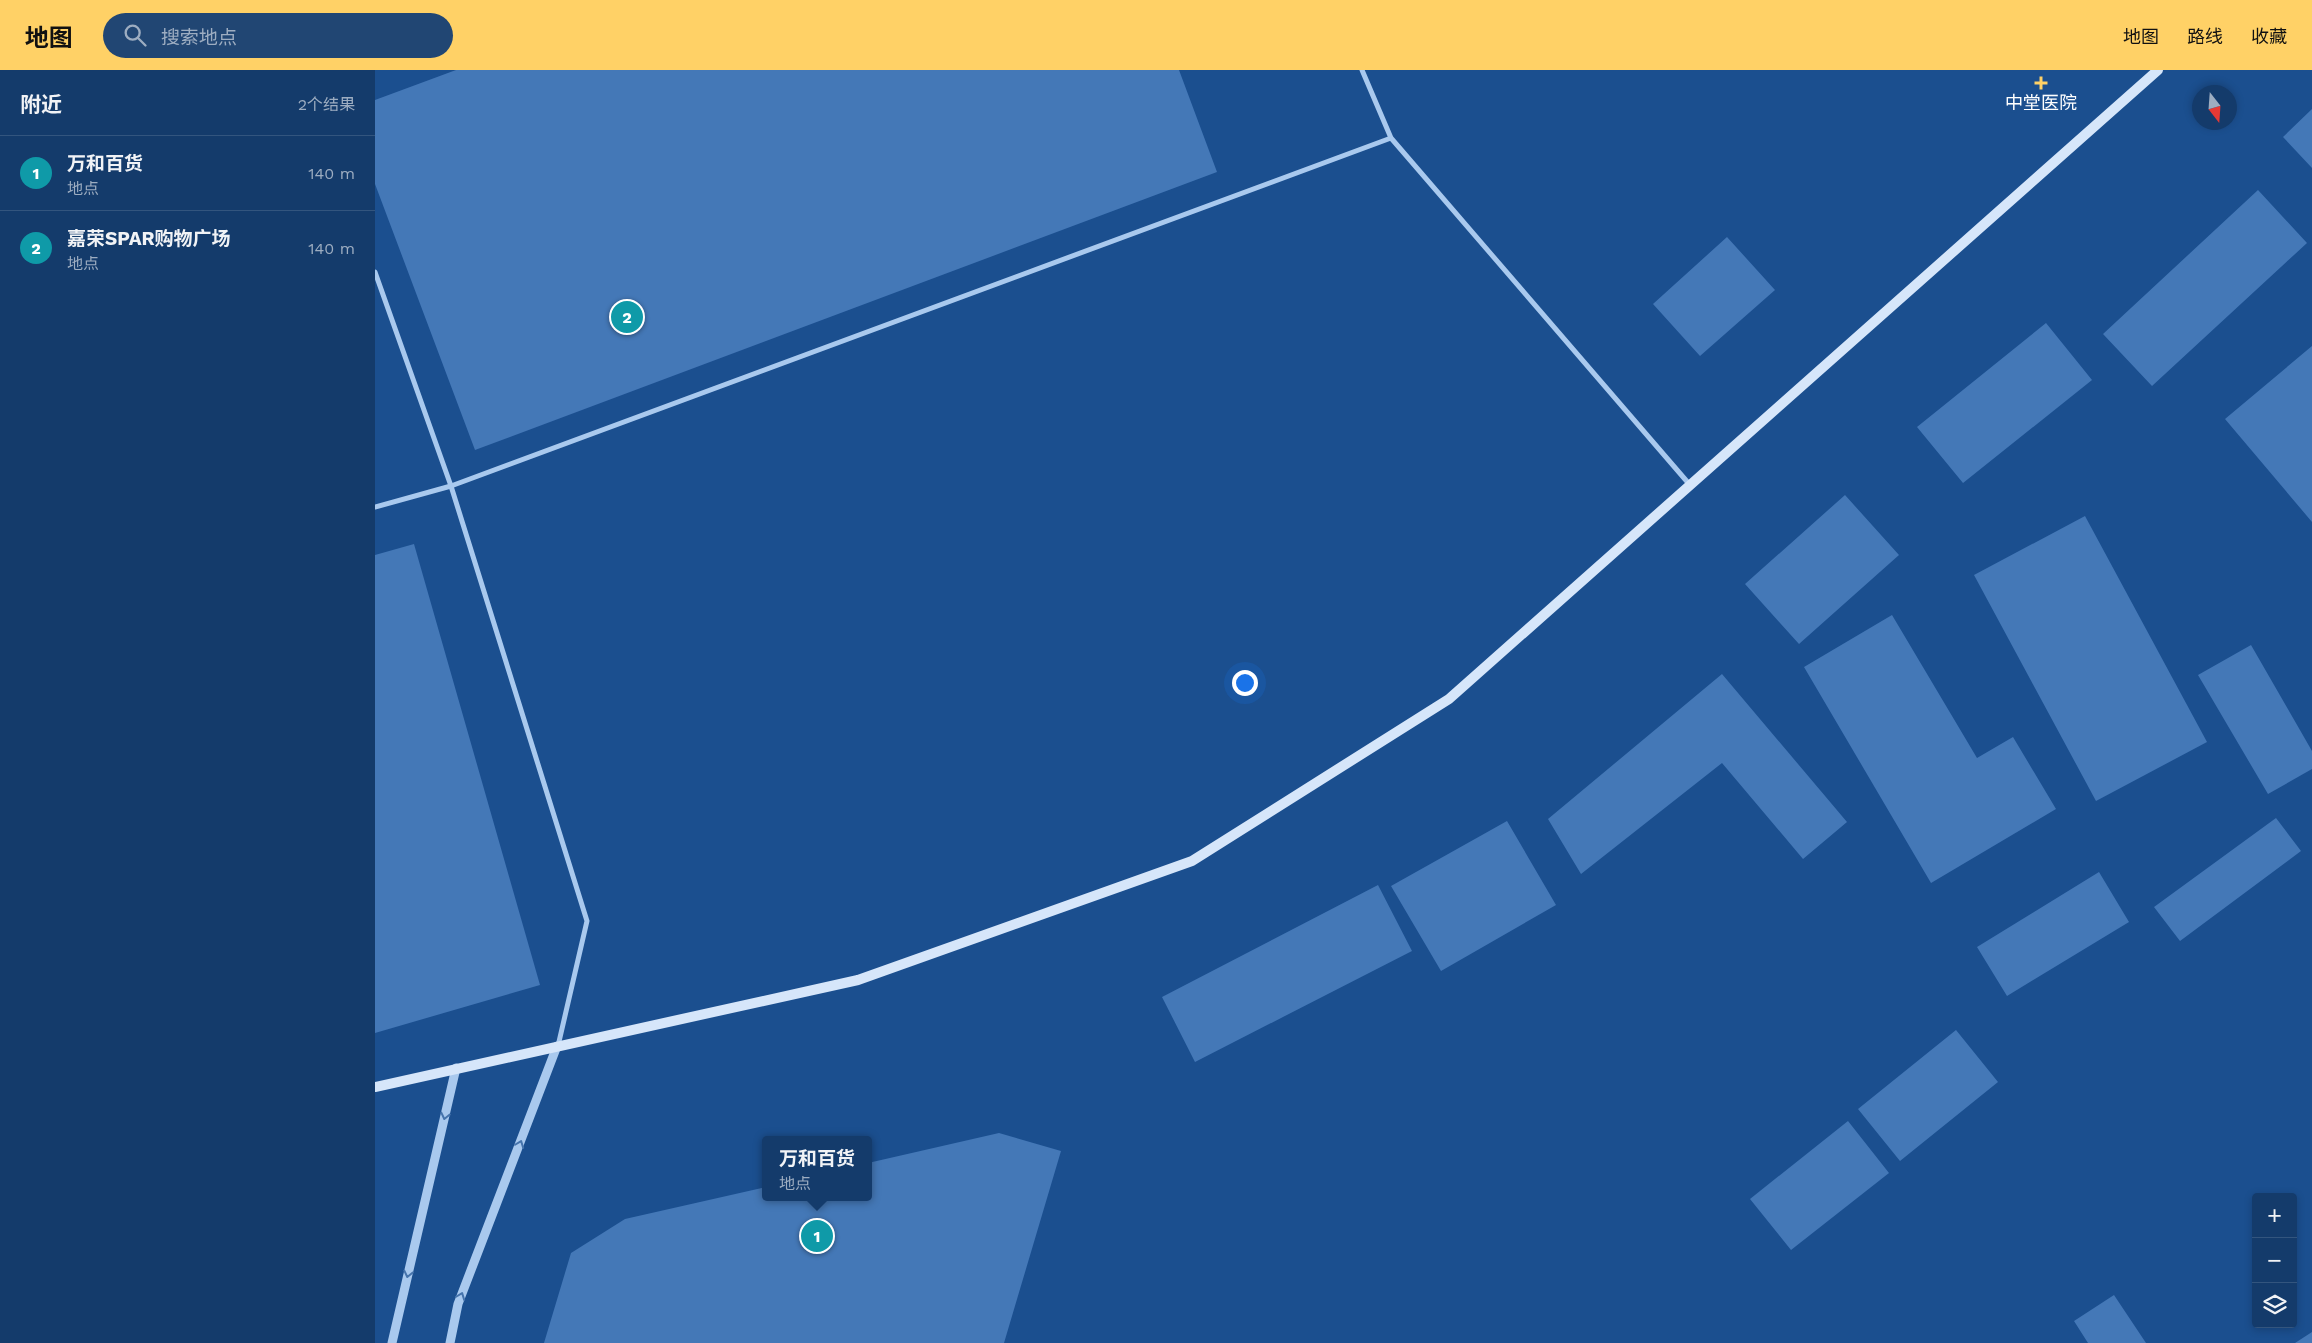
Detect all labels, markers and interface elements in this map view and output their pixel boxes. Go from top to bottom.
search box [103,13,453,58]
icon: search [121,21,149,49]
text: 地图 [25,24,73,52]
text: 搜索地点 [161,26,237,49]
text: 地图 [2123,26,2159,47]
text: 路线 [2187,26,2223,47]
text: 收藏 [2251,26,2287,47]
marker: 中堂医院 [2034,76,2048,90]
north arrow [2192,85,2237,130]
text: 附近 [20,92,62,117]
place label: 中堂医院 [2005,92,2077,113]
text: 2个结果 [298,95,355,114]
text: 万和百货 [67,152,143,175]
text: 1 [33,164,39,183]
text: 140 m [308,164,355,183]
text: 地点 [67,179,99,198]
text: 嘉荣SPAR购物广场 [67,227,231,250]
text: 2 [31,239,41,258]
text: 140 m [308,239,355,258]
text: 地点 [67,254,99,273]
pin: 2 [611,298,643,336]
your location [1232,670,1258,696]
one-way arrow [440,1111,451,1120]
popup [762,1136,872,1201]
one-way arrow [514,1140,524,1149]
text: 万和百货 [779,1147,855,1170]
text: 地点 [779,1174,811,1193]
map controls [2252,1193,2297,1328]
button: + [2252,1193,2297,1238]
pin: 1 [801,1217,833,1255]
button: − [2252,1238,2297,1283]
one-way arrow [403,1270,414,1279]
button: layers [2252,1283,2297,1328]
one-way arrow [455,1292,465,1301]

